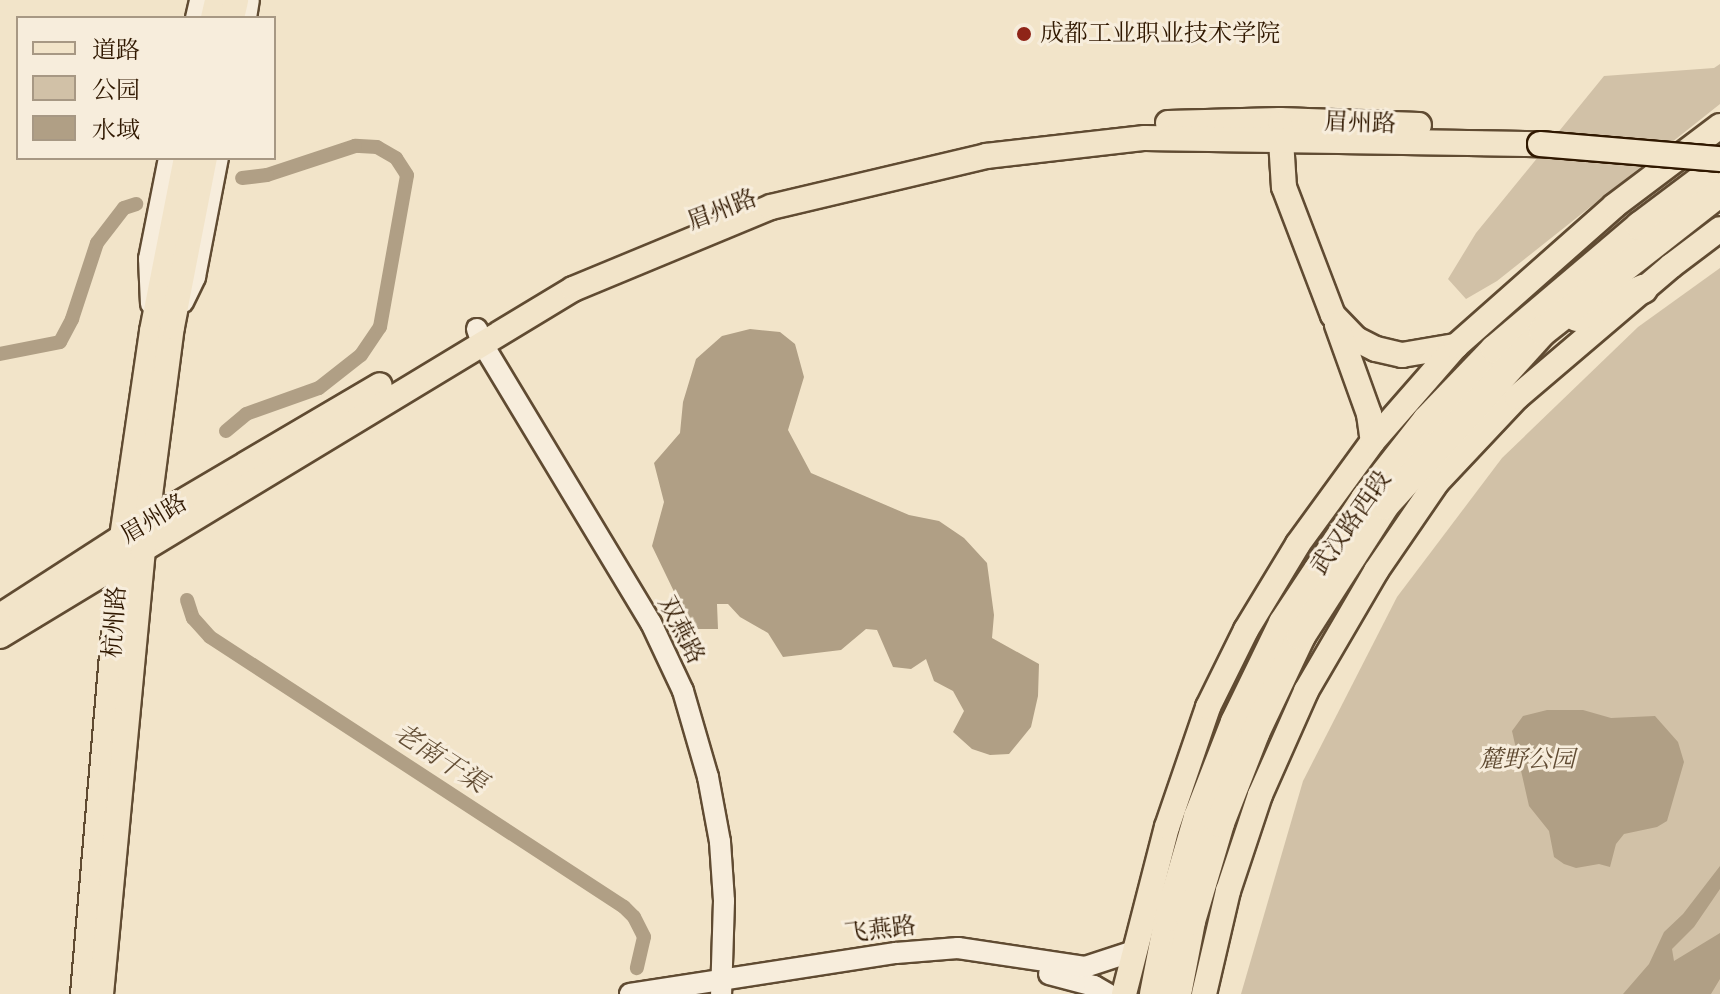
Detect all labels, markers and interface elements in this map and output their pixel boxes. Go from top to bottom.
legend [16,16,276,160]
place label: 成都工业职业技术学院 [1040,20,1280,48]
marker: 成都工业职业技术学院 [1015,25,1033,43]
text: 道路 [92,34,140,67]
text: 公园 [92,74,140,107]
street label: 眉州路 [1324,107,1396,139]
text: 水域 [92,114,140,147]
street label: 眉州路 [683,184,761,236]
street label: 武汉路西段 [1305,466,1397,580]
street label: 眉州路 [116,488,192,550]
street label: 杭州路 [98,585,132,659]
street label: 双燕路 [652,591,710,669]
water label: 老南干渠 [388,717,492,799]
park label: 麓野公园 [1479,746,1575,774]
street label: 飞燕路 [843,911,917,949]

